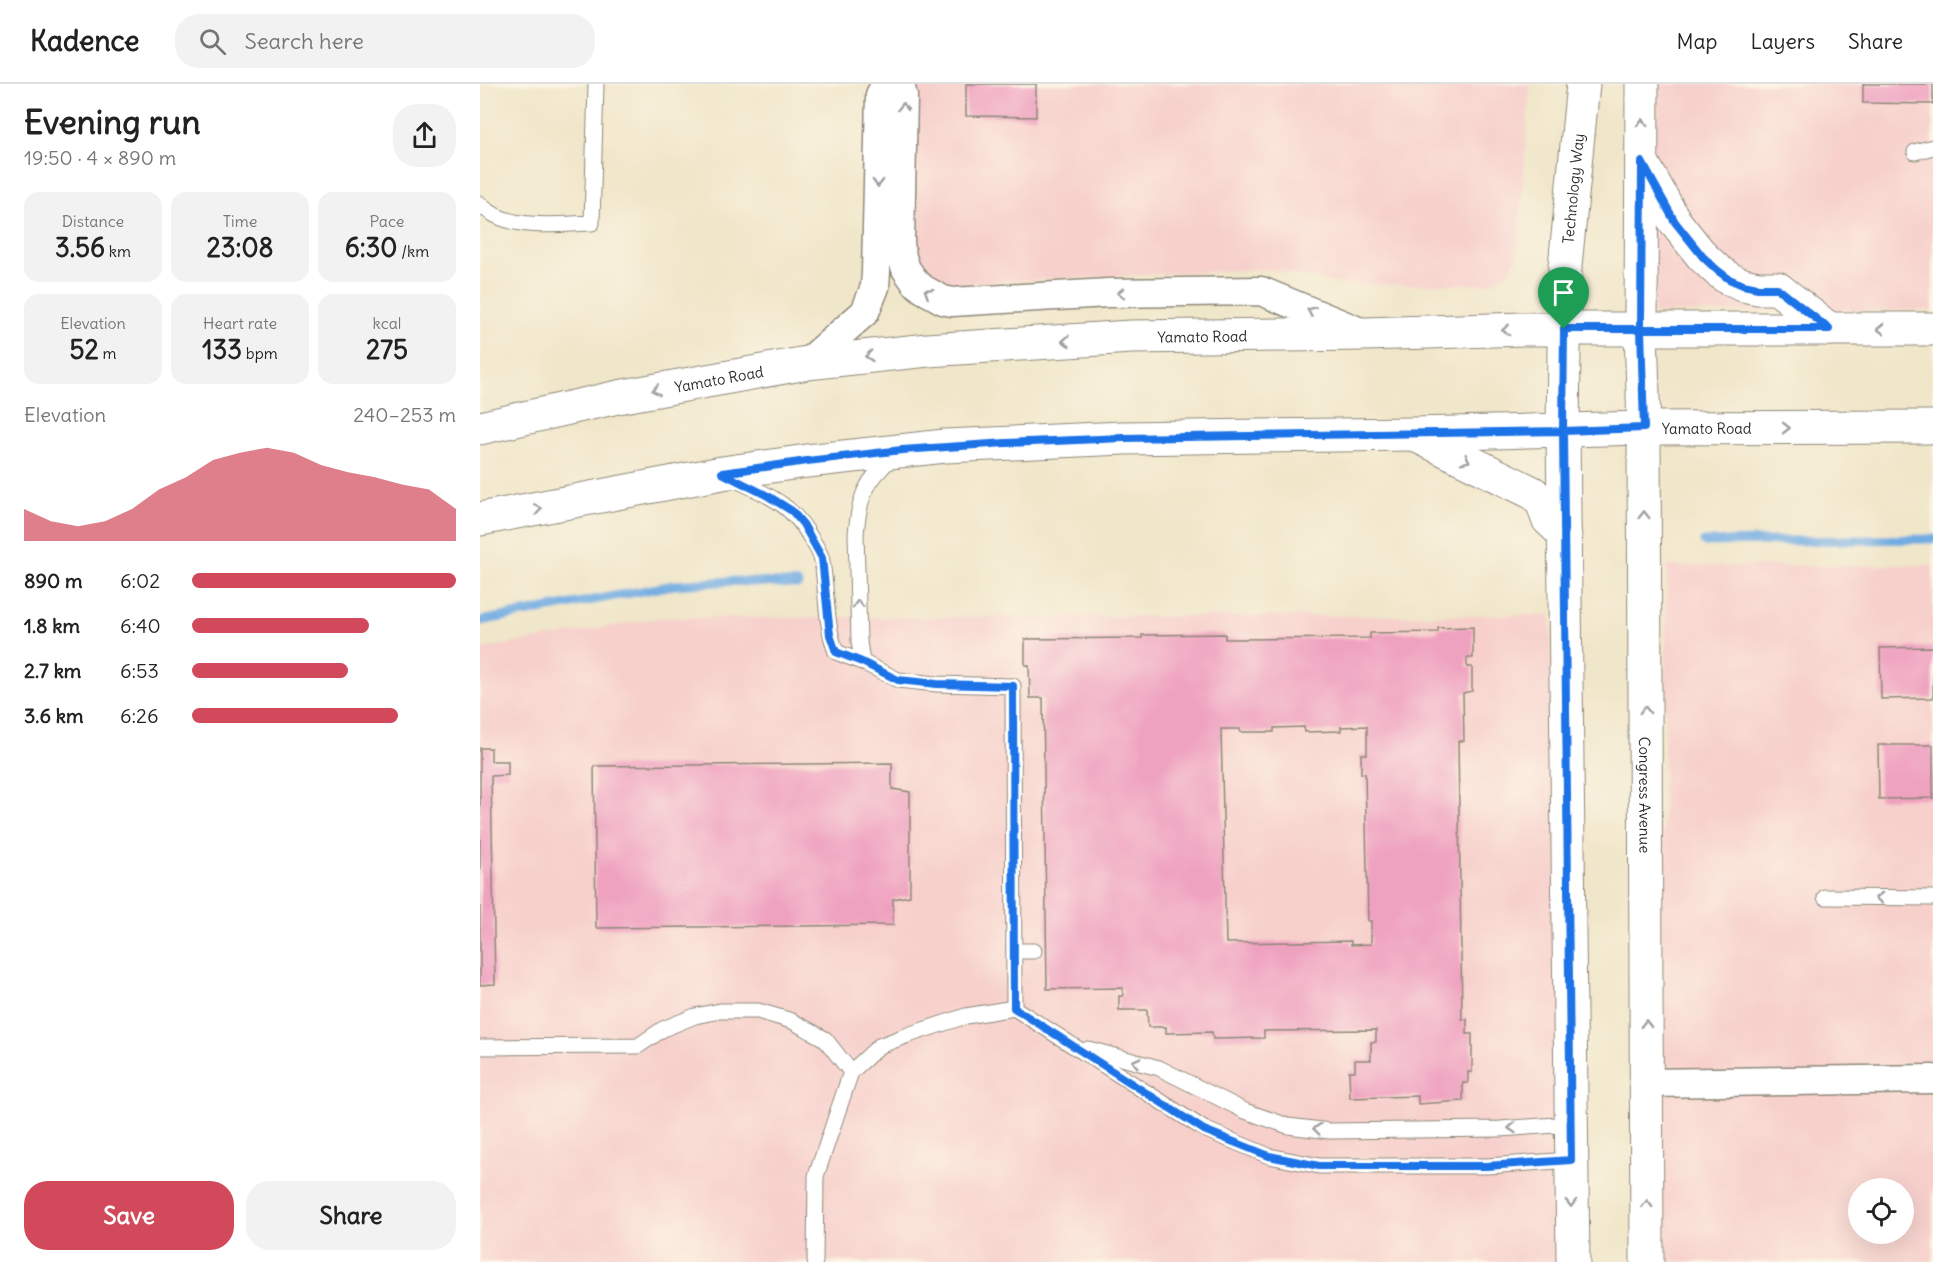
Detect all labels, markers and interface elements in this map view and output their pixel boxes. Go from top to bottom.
search box [175,14,595,68]
text: Kadence [30,23,139,59]
icon: search [196,25,229,58]
text: Search here [244,27,364,55]
text: Map [1677,28,1717,55]
text: Layers [1750,28,1815,55]
text: Share [1848,28,1903,55]
text: Evening run [24,101,200,143]
one-way arrow [897,103,909,112]
button: share [393,104,456,167]
one-way arrow [1636,118,1648,127]
street label: Technology Way [1558,132,1588,245]
text: 19:50 · 4 × 890 m [24,145,176,170]
one-way arrow [872,179,884,188]
text: Distance [62,211,124,231]
text: Time [223,211,257,231]
text: Pace [370,211,404,231]
text: 3.56 [55,231,105,264]
text: 23:08 [207,231,273,264]
text: 6:30 [345,231,397,264]
text: km [105,241,131,261]
text: /km [397,241,429,261]
pin [1538,267,1589,329]
icon: arrive [1547,276,1580,309]
one-way arrow [1116,287,1125,299]
one-way arrow [924,288,935,299]
one-way arrow [1307,306,1318,318]
text: Elevation [60,313,126,333]
text: Heart rate [203,313,277,333]
text: kcal [373,313,401,333]
one-way arrow [1501,323,1510,336]
one-way arrow [1876,323,1885,335]
street label: Yamato Road [1157,326,1248,346]
text: 52 [69,333,99,366]
text: 133 [202,333,242,366]
text: 275 [366,333,408,366]
one-way arrow [1061,334,1070,347]
text: m [99,343,117,363]
text: bpm [242,343,278,363]
one-way arrow [865,349,874,362]
street label: Yamato Road [673,362,765,396]
one-way arrow [652,383,662,396]
text: Elevation [24,402,106,427]
text: 240–253 m [353,402,456,427]
street label: Yamato Road [1662,418,1752,437]
one-way arrow [1782,422,1791,434]
one-way arrow [1459,452,1470,464]
one-way arrow [532,503,542,516]
one-way arrow [1638,510,1650,519]
text: 890 m [24,568,82,593]
text: 6:02 [120,568,160,593]
one-way arrow [851,599,864,608]
text: 1.8 km [24,613,80,638]
text: 6:40 [120,613,161,638]
text: 2.7 km [24,658,81,683]
text: 6:53 [120,658,159,683]
text: 3.6 km [24,703,84,728]
text: 6:26 [120,703,159,728]
one-way arrow [1639,705,1651,714]
street label: Congress Avenue [1636,737,1655,853]
one-way arrow [1874,892,1883,904]
one-way arrow [1640,1020,1652,1029]
one-way arrow [1131,1057,1142,1069]
one-way arrow [1507,1121,1516,1134]
one-way arrow [1313,1124,1322,1136]
map controls [1848,1178,1914,1244]
button: locate [1848,1178,1914,1244]
button: Save [24,1181,234,1250]
button: Share [246,1181,456,1250]
one-way arrow [1565,1199,1578,1208]
one-way arrow [1641,1199,1653,1208]

